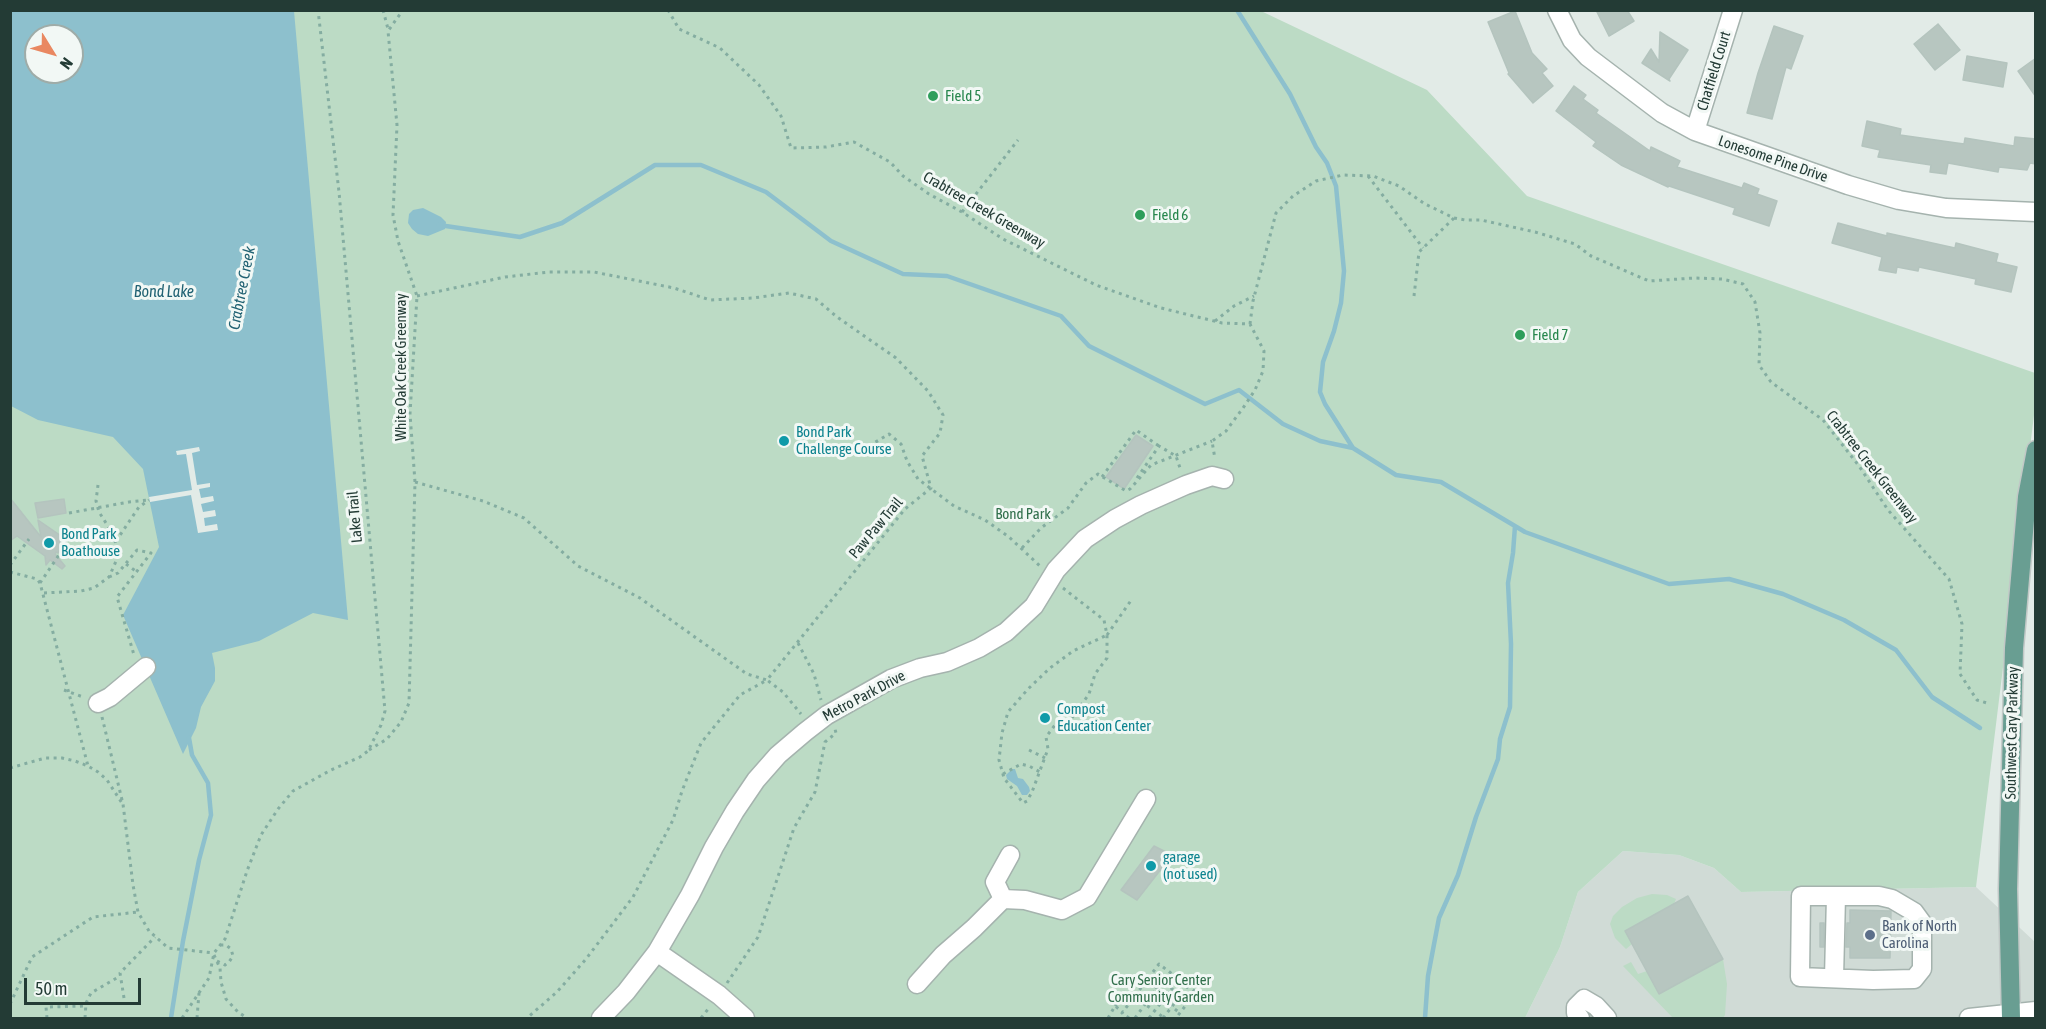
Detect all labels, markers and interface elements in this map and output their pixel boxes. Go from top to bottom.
north arrow [24,24,84,84]
street label: Chatfield Court [1693,29,1735,113]
text: N [57,54,77,73]
place label: Field 5 [945,87,981,105]
marker: Field 5 [926,89,940,103]
street label: Lonesome Pine Drive [1716,132,1830,186]
street label: Crabtree Creek Greenway [920,168,1048,252]
place label: Field 6 [1152,206,1188,224]
marker: Field 6 [1133,208,1147,222]
water label: Crabtree Creek [225,245,259,331]
water label: Bond Lake [134,282,194,302]
street label: White Oak Creek Greenway [392,293,410,441]
place label: Field 7 [1532,326,1568,344]
marker: Field 7 [1513,328,1527,342]
street label: Crabtree Creek Greenway [1822,407,1922,527]
place label: Bond Park Challenge Course [796,423,891,458]
marker: Bond Park Challenge Course [777,434,791,448]
street label: Lake Trail [344,490,366,544]
street label: Paw Paw Trail [845,494,907,562]
park label: Bond Park [995,505,1051,523]
place label: Bond Park Boathouse [61,525,120,560]
marker: Bond Park Boathouse [42,536,56,550]
street label: Southwest Cary Parkway [2002,666,2022,800]
street label: Metro Park Drive [820,667,908,725]
place label: Compost Education Center [1057,700,1151,735]
marker: Compost Education Center [1038,711,1052,725]
place label: garage (not used) [1163,848,1217,883]
marker: garage (not used) [1144,859,1158,873]
place label: Bank of North Carolina [1882,917,1957,952]
marker: Bank of North Carolina [1863,928,1877,942]
scale bar [27,966,144,1004]
park label: Cary Senior Center Community Garden [1108,971,1214,1006]
text: 50 m [35,978,67,999]

